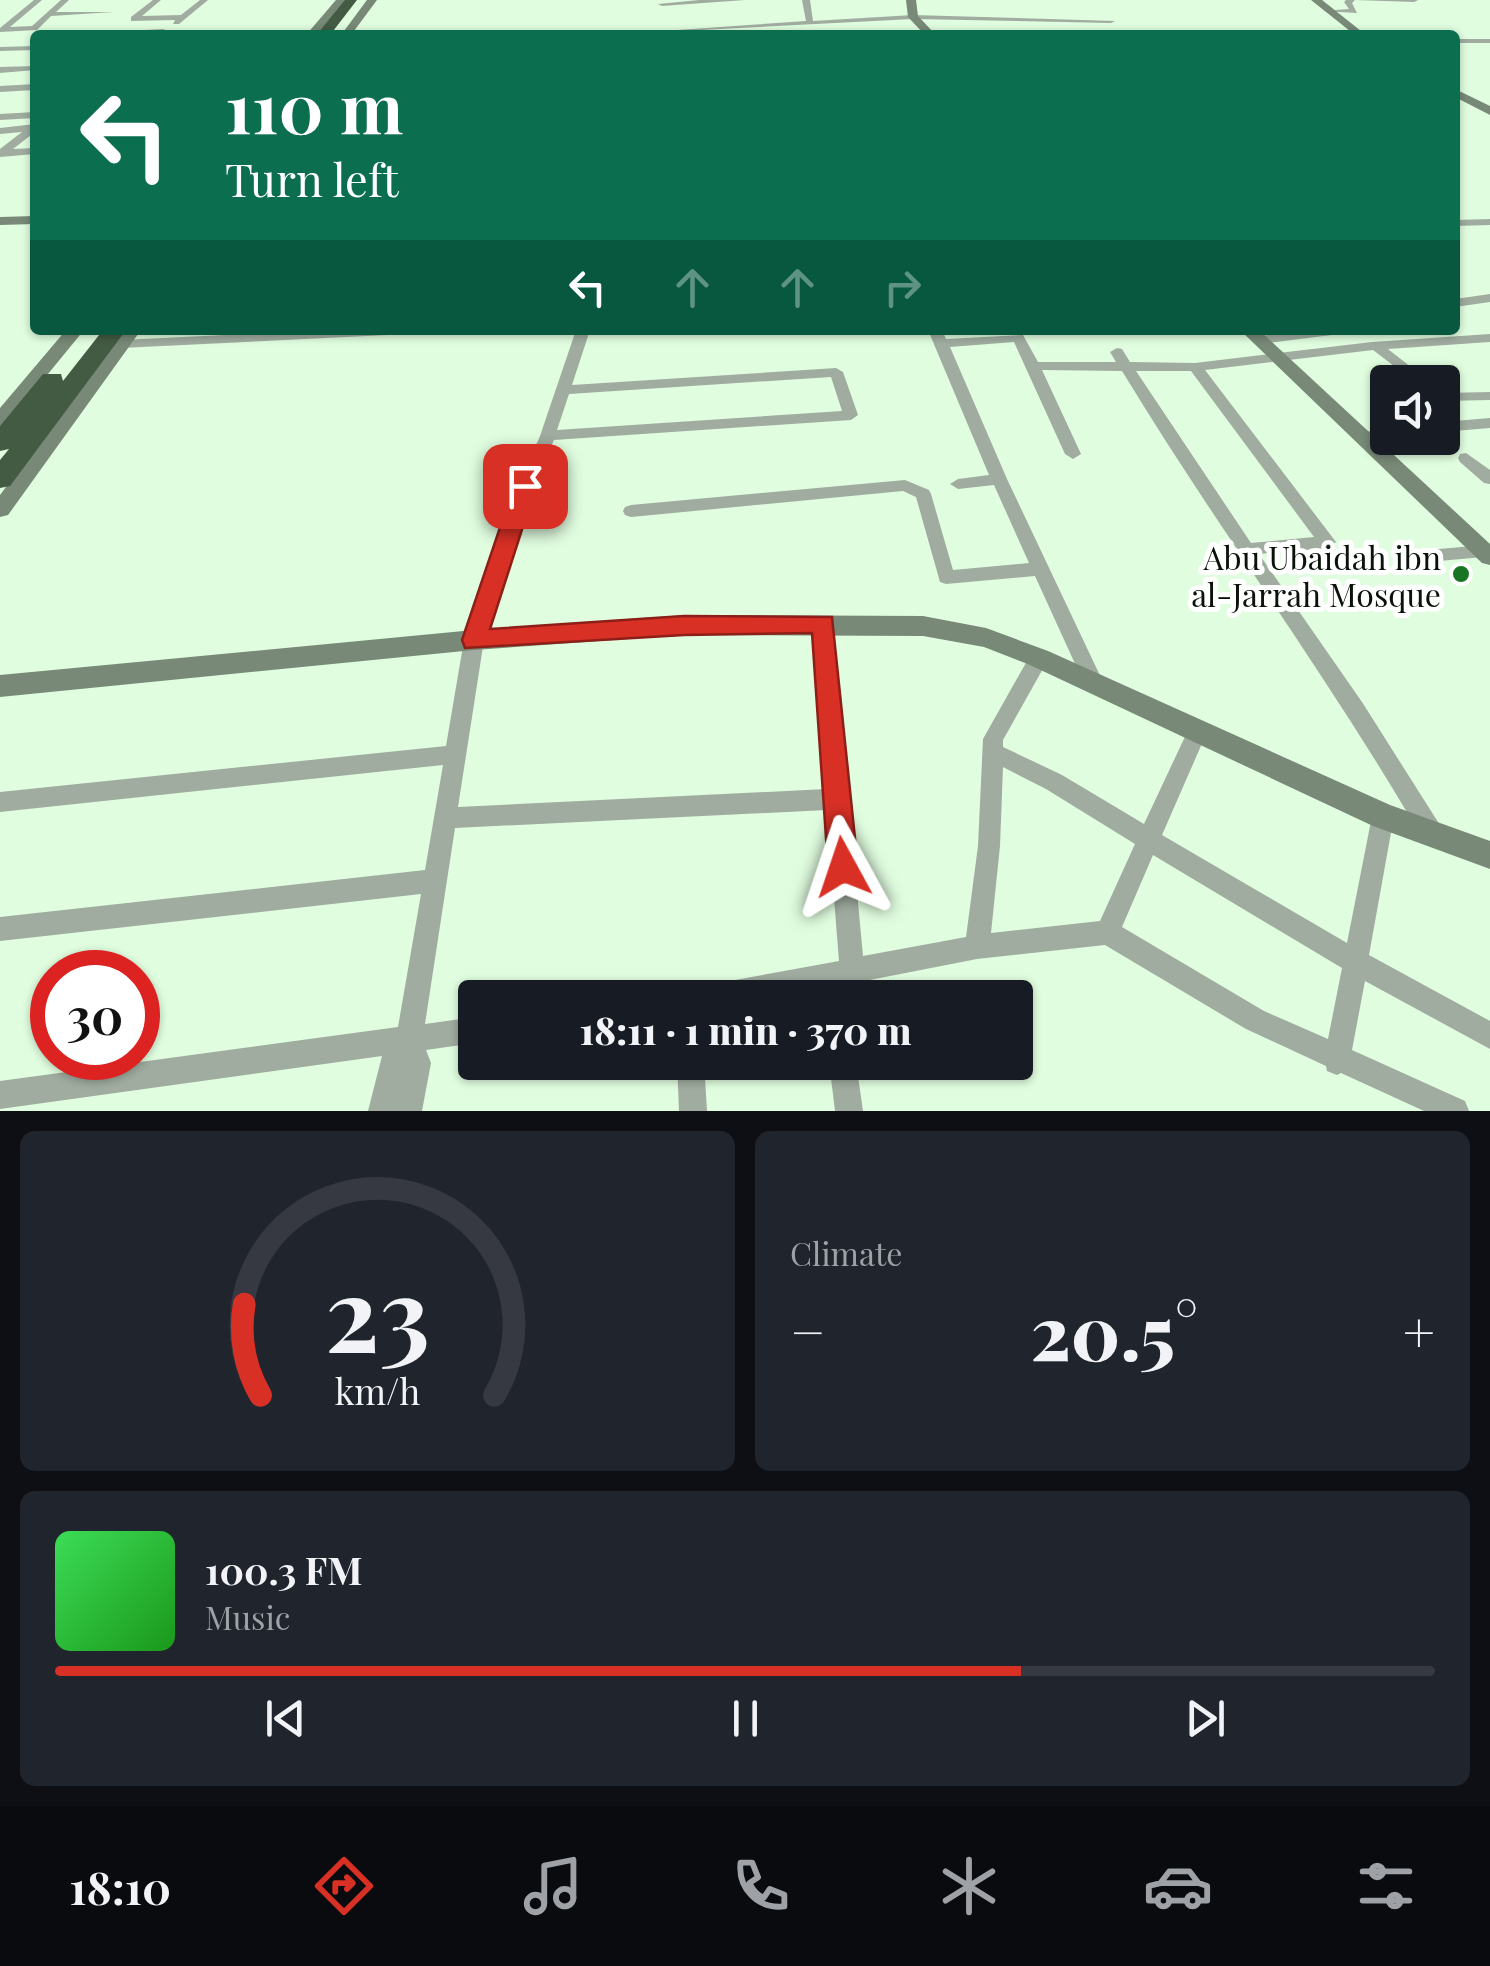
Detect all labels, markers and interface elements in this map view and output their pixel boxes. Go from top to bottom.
text: 110 m [225,58,403,152]
icon: left [60,70,190,200]
text: Turn left [225,148,399,208]
icon: left [560,260,615,315]
icon: ahead [665,260,720,315]
icon: ahead [770,260,825,315]
icon: right [875,260,930,315]
map controls [1370,365,1460,455]
button: sound [1370,365,1460,455]
pin [483,444,568,529]
icon: arrive [498,459,553,514]
place label: Abu Ubaidah ibn al-Jarrah Mosque [1191,535,1441,615]
marker: Abu Ubaidah ibn al-Jarrah Mosque [1450,563,1472,585]
position arrow [791,815,895,919]
speed limit sign: 30 [30,950,160,1080]
text: 18:11 · 1 min · 370 m [579,1004,912,1055]
text: Climate [790,1231,902,1274]
text: 23 [325,1240,430,1379]
text: 20.5° [1030,1280,1198,1380]
text: − [790,1293,826,1367]
text: + [1403,1293,1435,1367]
text: km/h [335,1366,420,1414]
text: 100.3 FM [205,1544,363,1595]
text: Music [205,1595,290,1638]
icon: previous [258,1691,313,1746]
icon: pause [718,1691,773,1746]
icon: next [1178,1691,1233,1746]
icon: directions [309,1851,379,1921]
icon: music [518,1851,588,1921]
icon: phone [726,1851,796,1921]
icon: climate [934,1851,1004,1921]
icon: car [1143,1851,1213,1921]
icon: filters [1351,1851,1421,1921]
text: 18:10 [69,1856,171,1916]

